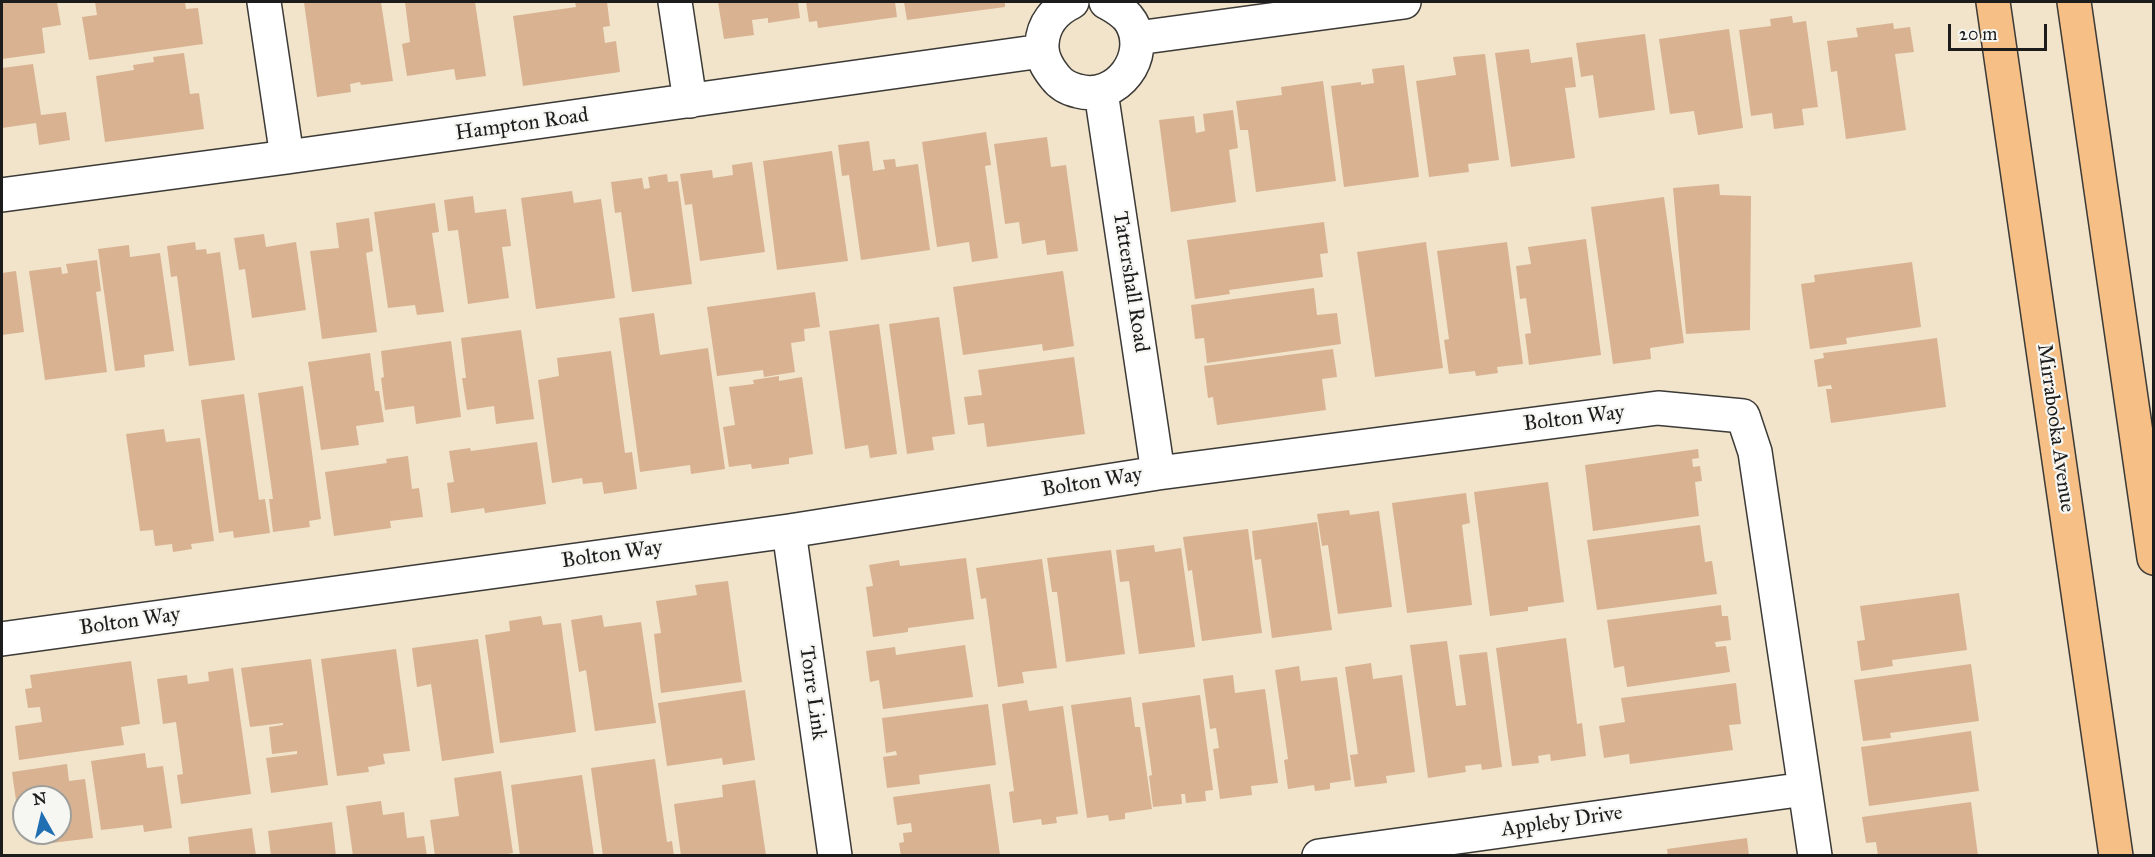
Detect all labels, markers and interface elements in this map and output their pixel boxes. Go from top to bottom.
scale bar [1951,12,2050,50]
text: 20 m [1959,23,1997,45]
street label: Hampton Road [454,103,590,147]
street label: Tattershall Road [1106,210,1154,354]
street label: Mirrabooka Avenue [2031,342,2079,514]
street label: Bolton Way [1522,400,1626,438]
street label: Bolton Way [1040,463,1144,503]
street label: Bolton Way [560,535,664,575]
street label: Bolton Way [78,602,182,642]
street label: Torre Link [793,644,831,742]
north arrow [12,785,72,845]
text: N [32,788,48,809]
street label: Appleby Drive [1500,801,1624,843]

